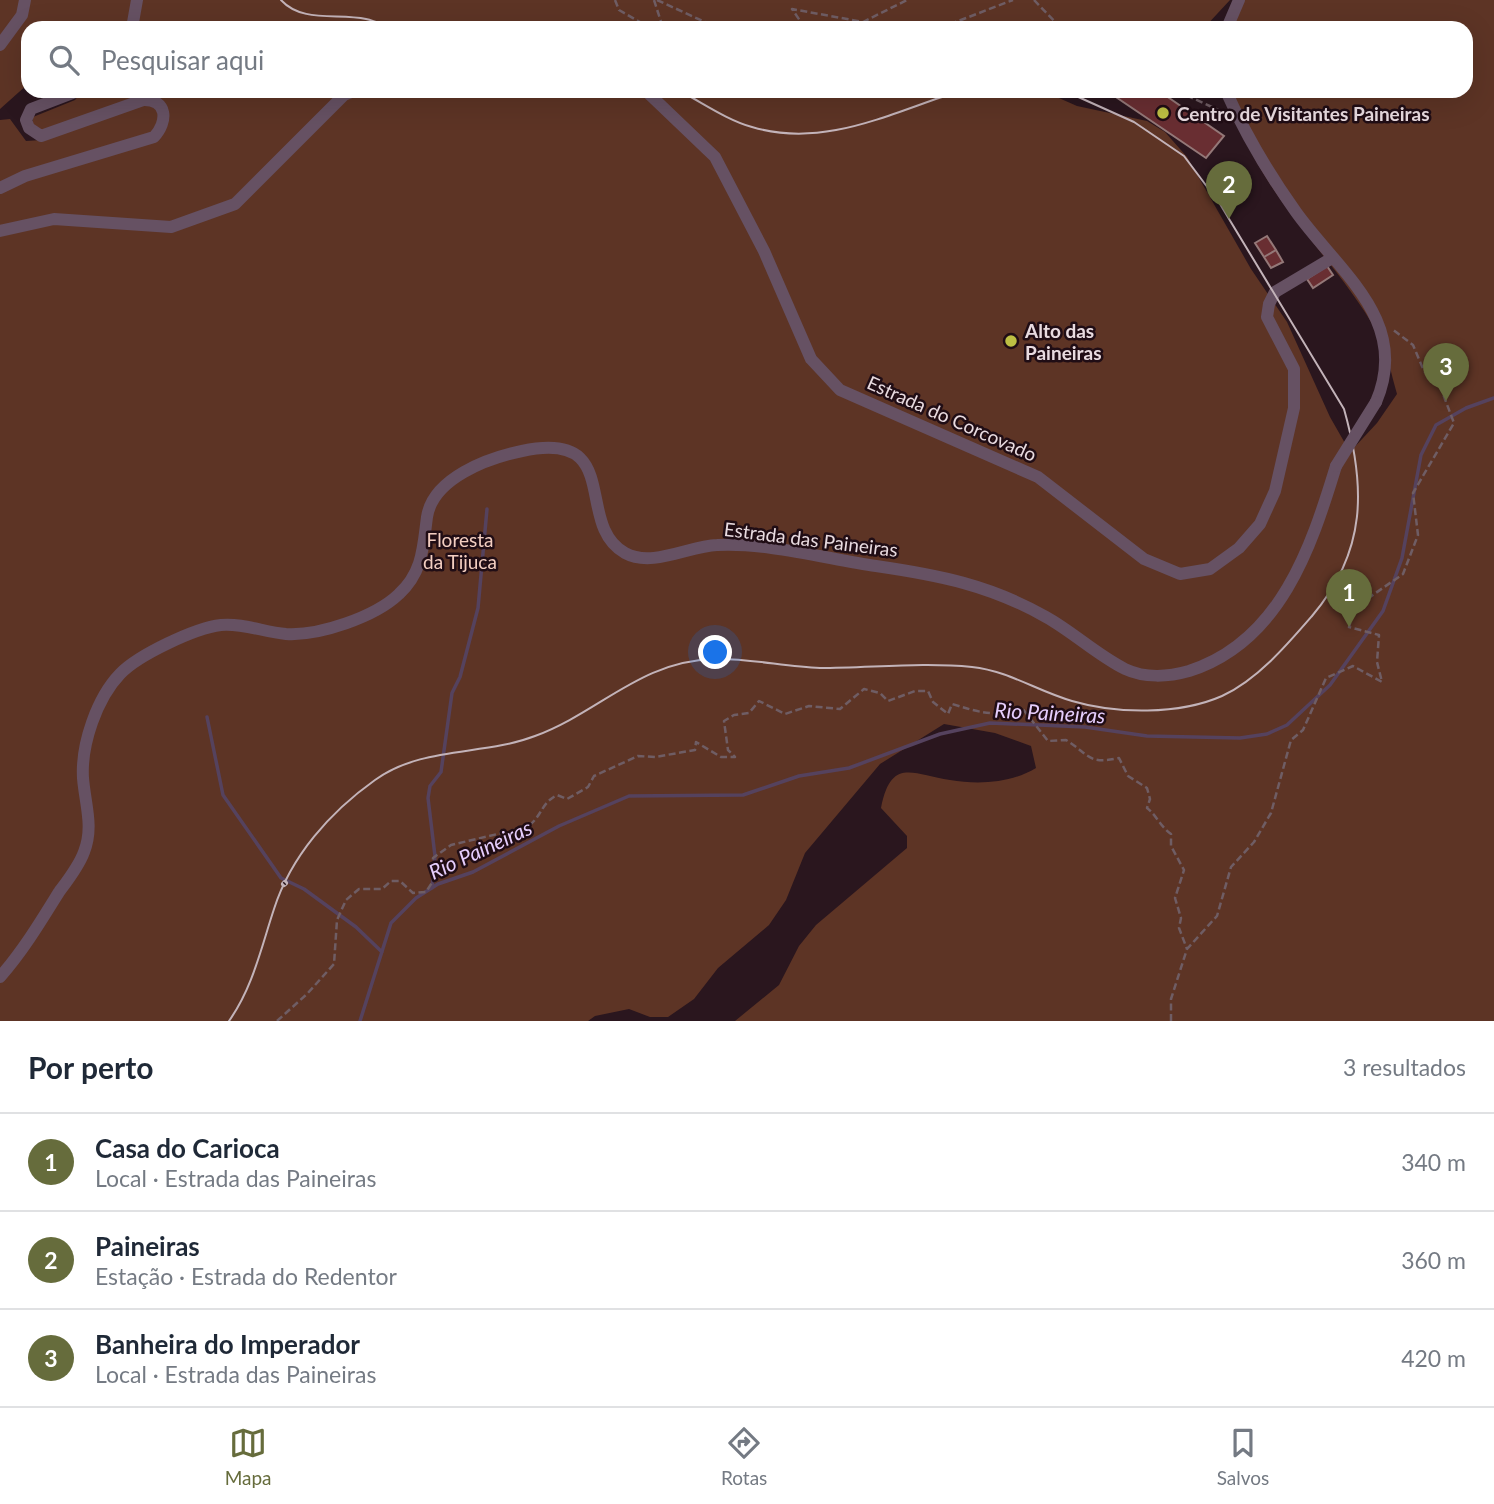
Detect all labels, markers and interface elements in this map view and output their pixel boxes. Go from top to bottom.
search box [21,21,1473,98]
icon: search [45,41,83,79]
text: Pesquisar aqui [101,44,264,76]
place label: Centro de Visitantes Paineiras [1177,102,1430,125]
marker: Centro de Visitantes Paineiras [1155,105,1171,121]
pin: 2 [1206,161,1252,219]
place label: Alto das Paineiras [1024,319,1102,364]
marker: Alto das Paineiras [1003,333,1019,349]
pin: 3 [1423,343,1469,401]
street label: Estrada do Corcovado [864,370,1040,466]
street label: Estrada das Paineiras [723,517,899,561]
park label: Floresta da Tijuca [423,528,497,573]
pin: 1 [1326,569,1372,627]
your location [698,635,732,669]
water label: Rio Paineiras [994,697,1106,727]
water label: Rio Paineiras [424,814,536,884]
text: Por perto [28,1049,153,1085]
text: 3 resultados [1343,1053,1466,1081]
text: Casa do Carioca [95,1132,280,1164]
text: 1 [44,1148,58,1176]
text: 340 m [1401,1148,1466,1176]
text: Local · Estrada das Paineiras [95,1164,376,1192]
text: Paineiras [95,1230,200,1262]
text: 2 [44,1246,58,1274]
text: 360 m [1401,1246,1466,1274]
text: Estação · Estrada do Redentor [95,1262,397,1290]
text: Banheira do Imperador [95,1328,360,1360]
text: 3 [44,1344,58,1372]
text: 420 m [1401,1344,1466,1372]
text: Local · Estrada das Paineiras [95,1360,376,1388]
tab: Mapa [225,1424,272,1489]
tab: Rotas [721,1424,767,1489]
tab: Salvos [1217,1424,1269,1489]

